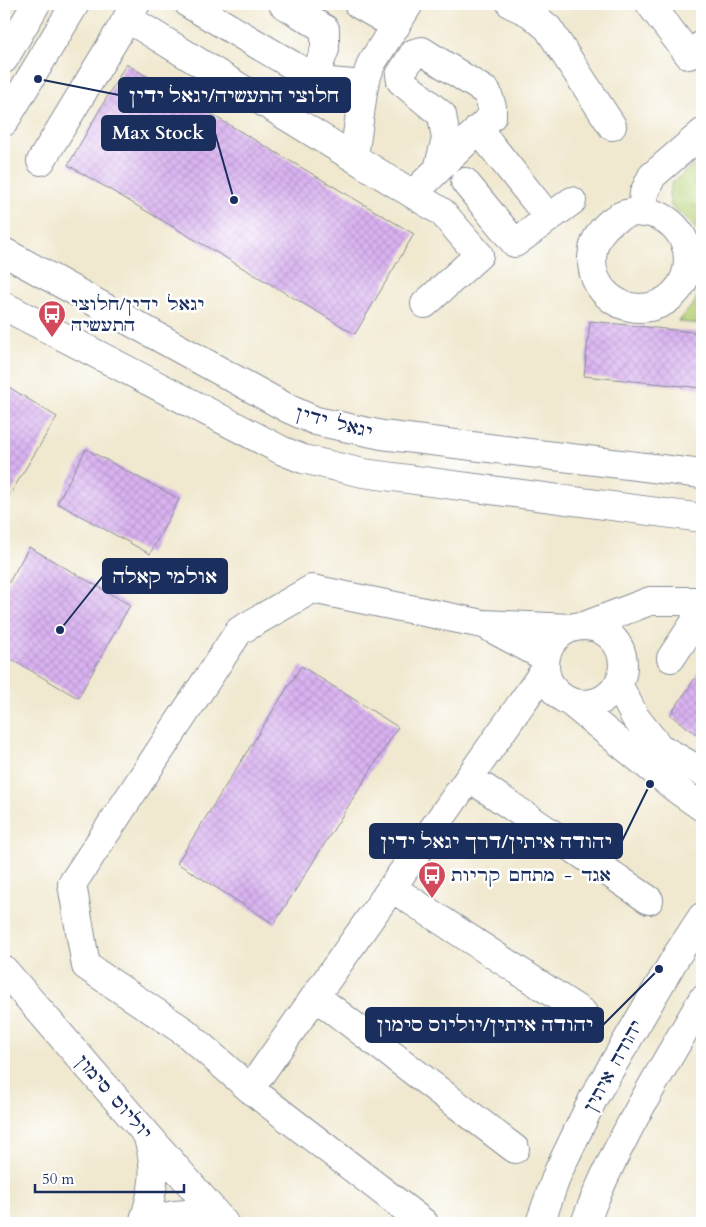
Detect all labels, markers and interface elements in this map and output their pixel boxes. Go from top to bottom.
callout: חלוצי התעשיה/יגאל ידין [119,78,350,112]
text: חלוצי התעשיה/יגאל ידין [129,83,339,109]
callout: Max Stock [102,116,215,150]
text: Max Stock [112,120,204,146]
place label: יגאל ידין/חלוצי התעשיה [71,292,205,338]
bus stop icon: יגאל ידין/חלוצי התעשיה [37,299,67,338]
street label: יגאל ידין [292,400,375,445]
callout: אולמי קאלה [103,559,227,593]
text: אולמי קאלה [113,564,217,590]
callout: יהודה איתין/דרך יגאל ידין [370,824,622,858]
text: יהודה איתין/דרך יגאל ידין [380,829,612,855]
bus stop icon: אגד - מתחם קריות [417,860,447,899]
place label: אגד - מתחם קריות [451,863,611,888]
callout: יהודה איתין/יוליוס סימון [366,1008,603,1042]
text: יהודה איתין/יוליוס סימון [377,1012,593,1038]
street label: יהודה איתין [578,1016,649,1117]
street label: יוליוס סימון [70,1050,157,1145]
scale bar [35,1162,184,1194]
text: 50 m [42,1169,74,1189]

